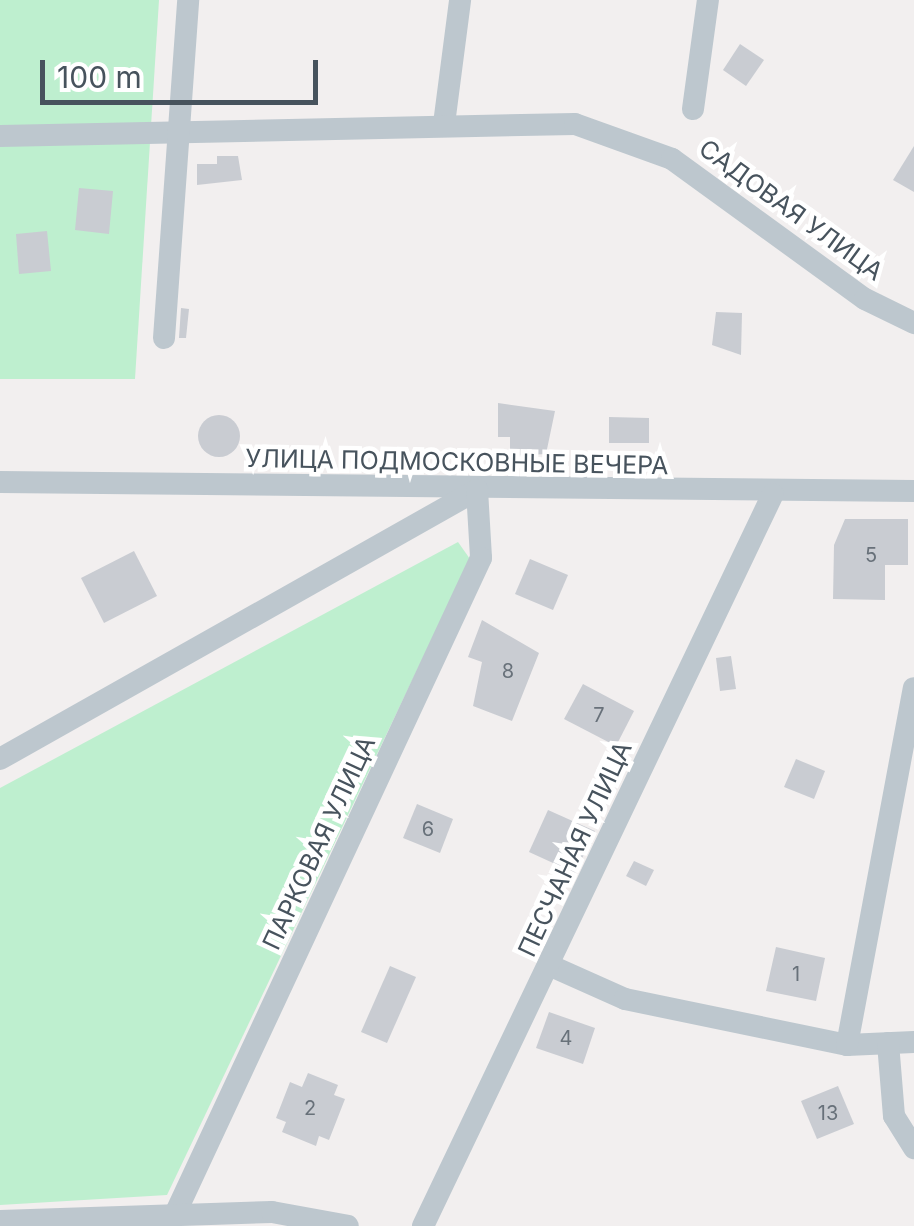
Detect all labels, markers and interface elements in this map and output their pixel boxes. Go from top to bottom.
scale bar [45,40,322,102]
text: 100 m [57,59,142,95]
street label: САДОВАЯ УЛИЦА [693,133,889,287]
street label: УЛИЦА ПОДМОСКОВНЫЕ ВЕЧЕРА [245,443,669,481]
house number: 5 [865,543,877,567]
house number: 8 [502,659,514,683]
house number: 7 [593,703,605,727]
street label: ПАРКОВАЯ УЛИЦА [256,731,382,955]
street label: ПЕСЧАНАЯ УЛИЦА [512,737,638,961]
house number: 6 [422,817,434,841]
house number: 1 [792,962,800,986]
house number: 4 [560,1026,572,1050]
house number: 2 [304,1096,316,1120]
house number: 13 [818,1101,838,1125]

